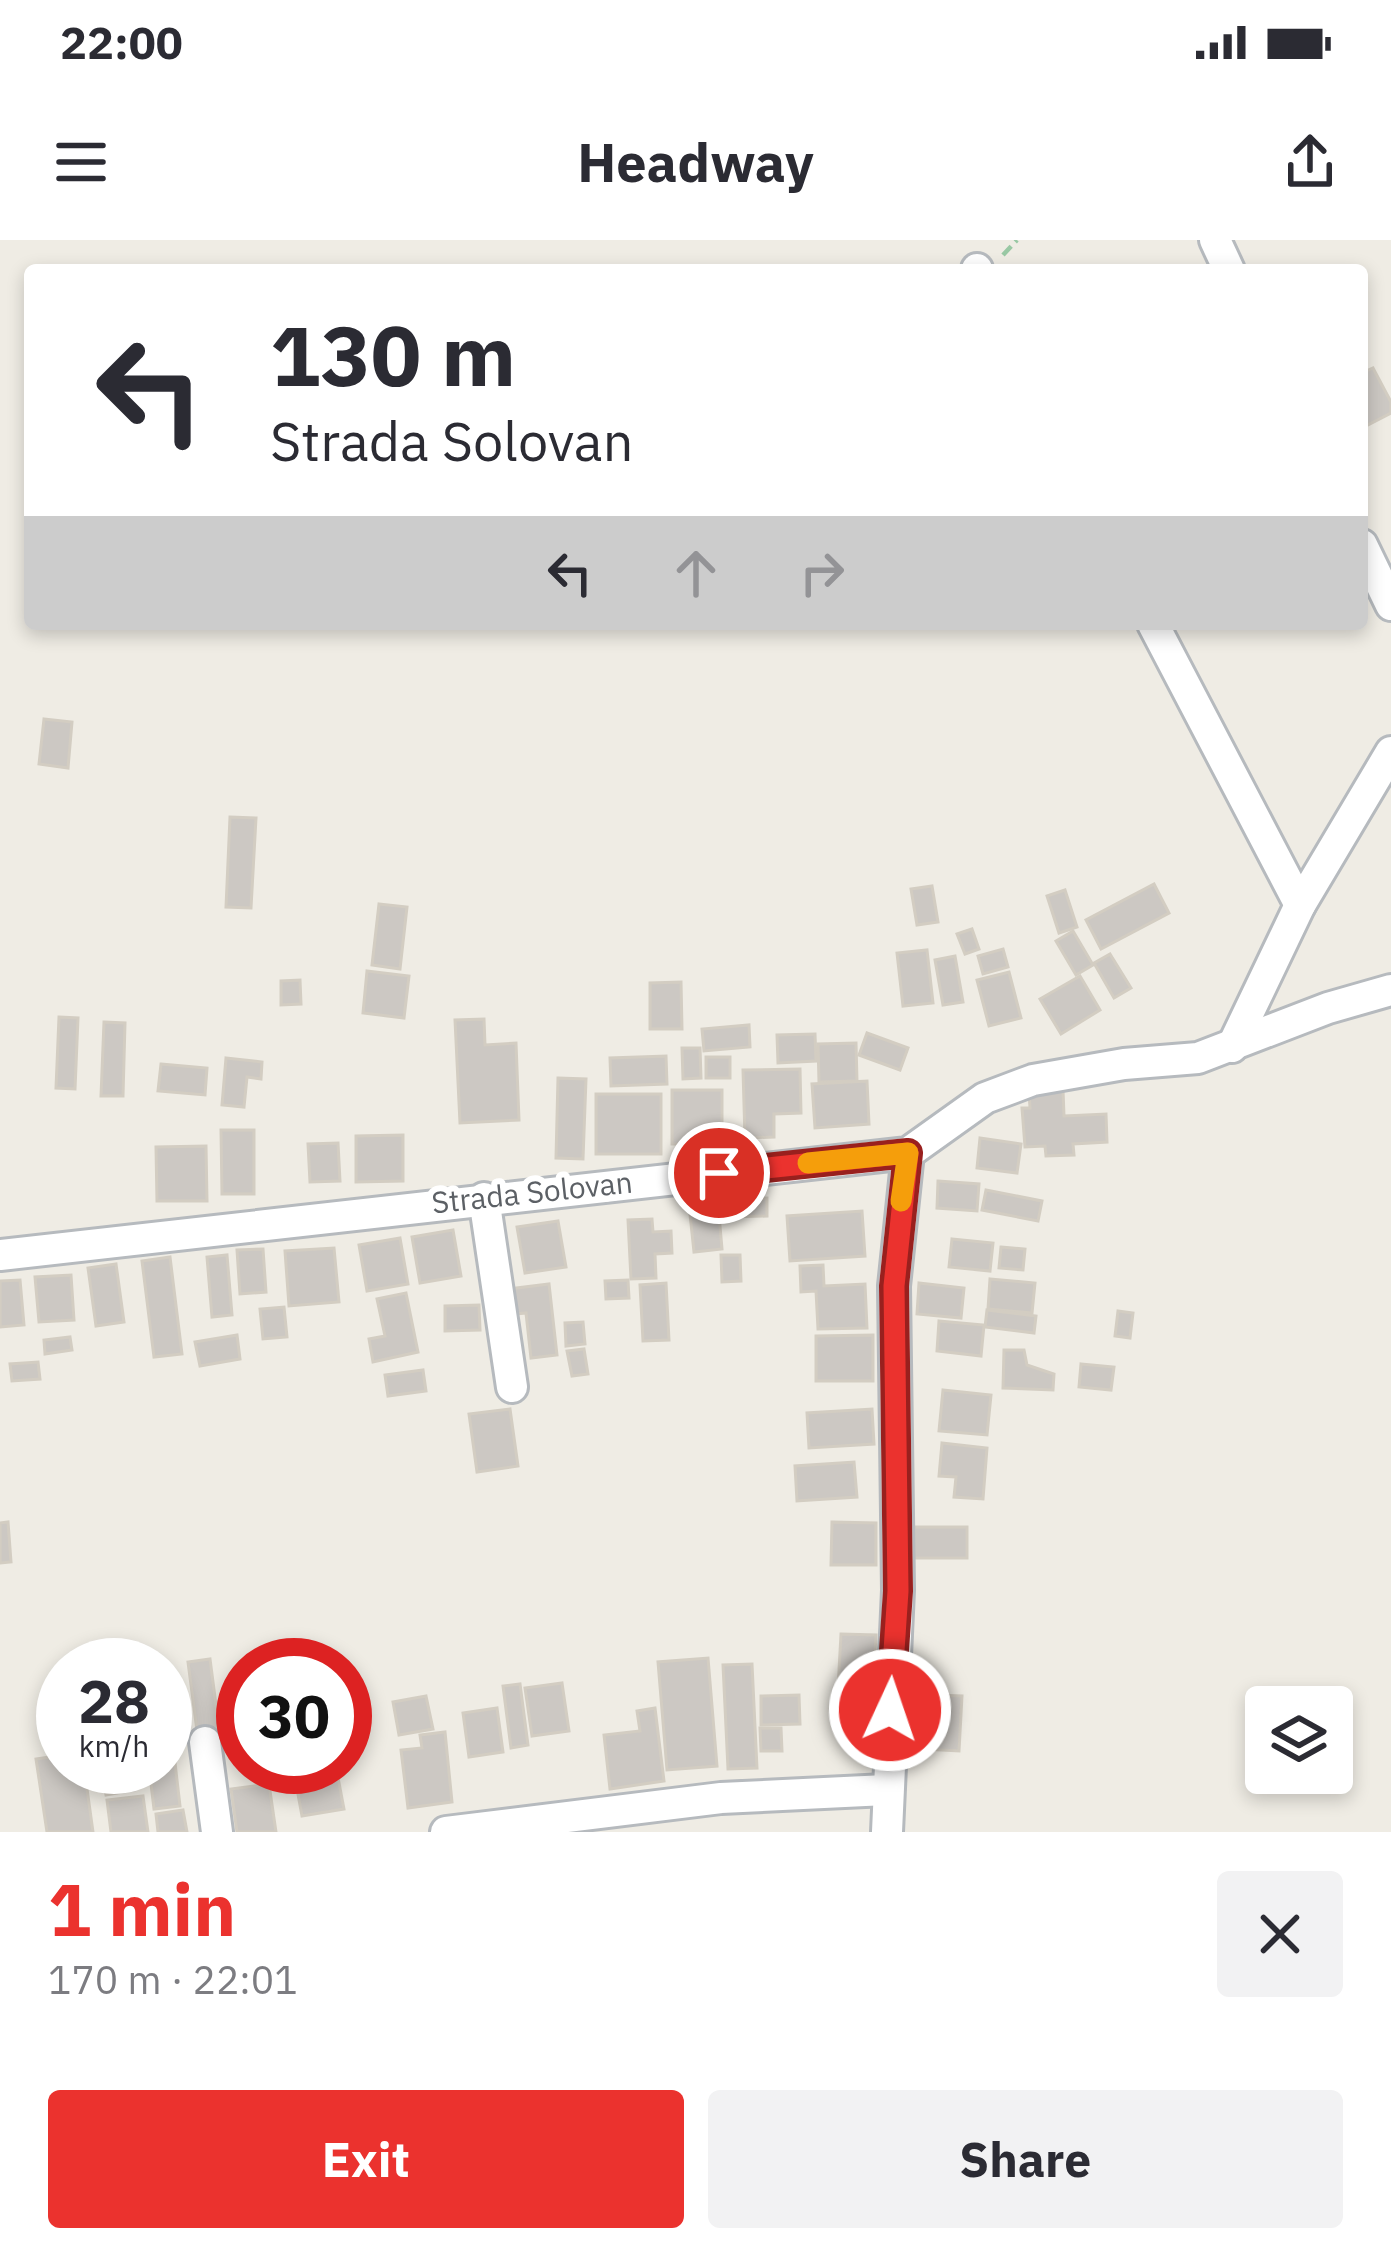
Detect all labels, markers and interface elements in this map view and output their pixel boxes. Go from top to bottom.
text: 22:00 [60,13,183,71]
text: Headway [577,127,814,197]
icon: menu [48,129,114,195]
icon: share [1277,129,1343,195]
text: 130 m [270,300,516,409]
icon: left [72,312,228,468]
text: Strada Solovan [270,406,633,476]
icon: left [537,540,603,606]
icon: ahead [663,540,729,606]
icon: right [789,540,855,606]
pin [668,1122,770,1224]
icon: arrive [686,1140,752,1206]
street label: Strada Solovan [429,1162,634,1221]
speed limit sign: 30 [216,1638,372,1794]
position arrow [827,1647,953,1773]
text: 28 [78,1661,150,1740]
map controls [1245,1686,1353,1794]
button: layers [1245,1686,1353,1794]
text: km/h [79,1726,149,1765]
text: 1 min [48,1862,236,1956]
button: close [1217,1871,1343,1997]
text: 170 m · 22:01 [48,1954,298,2005]
button: Exit [48,2090,684,2228]
button: Share [708,2090,1343,2228]

